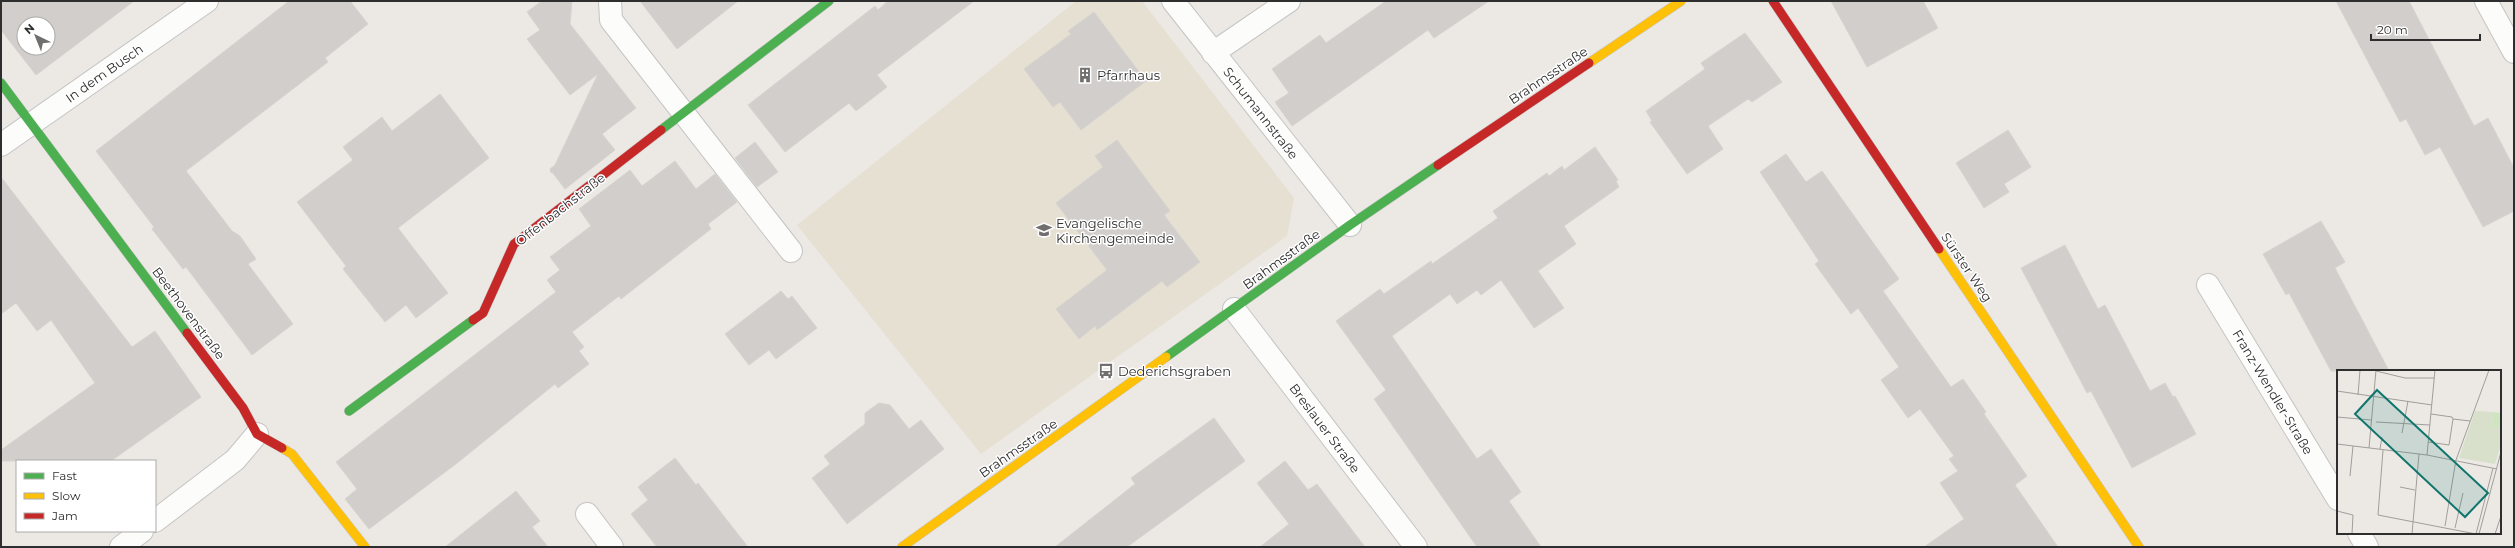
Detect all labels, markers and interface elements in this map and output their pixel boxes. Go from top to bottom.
north arrow [16,16,56,56]
scale bar [2371,16,2480,42]
text: N [21,21,37,37]
text: 20 m [2377,22,2408,37]
street label: In dem Busch [62,40,146,106]
street label: Brahmsstraße [1506,43,1591,107]
street label: Schumannstraße [1220,64,1302,162]
building icon: Pfarrhaus [1076,66,1094,84]
place label: Pfarrhaus [1097,67,1160,83]
street label: Offenbachstraße [512,169,608,249]
place label: Evangelische Kirchengemeinde [1056,215,1174,246]
school or university icon: Evangelische Kirchengemeinde [1035,221,1053,239]
street label: Brahmsstraße [1239,226,1323,292]
street label: Sürster Weg [1938,229,1996,305]
street label: Beethovenstraße [149,264,229,362]
street label: Franz-Wendler-Straße [2229,327,2317,457]
bus stop icon: Dederichsgraben [1097,362,1115,380]
place label: Dederichsgraben [1118,363,1231,379]
inset map [2337,370,2501,534]
street label: Breslauer Straße [1286,380,1364,476]
street label: Brahmsstraße [976,415,1060,481]
legend [16,460,156,532]
text: Fast [52,468,77,483]
text: Slow [52,488,81,503]
text: Jam [51,508,78,523]

